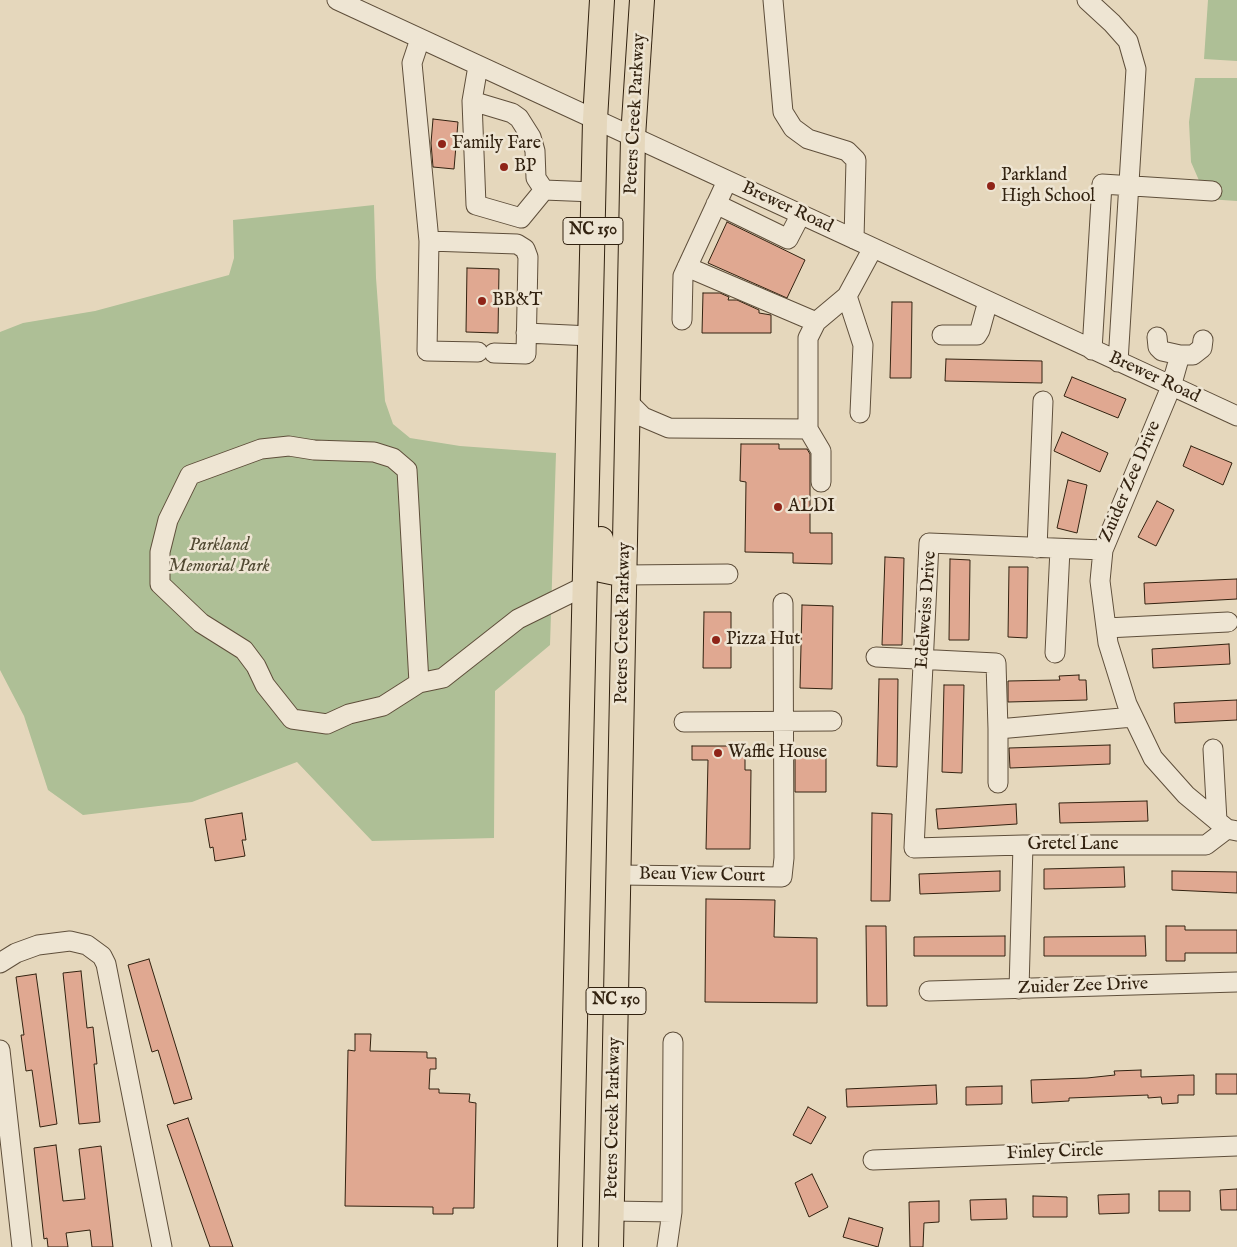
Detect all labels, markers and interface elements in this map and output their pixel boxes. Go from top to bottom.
street label: Peters Creek Parkway [621,33,651,195]
place label: Family Fare [452,133,541,155]
marker: Family Fare [436,138,448,150]
place label: BP [514,156,536,178]
marker: BP [498,161,510,173]
place label: Parkland High School [1001,165,1095,208]
street label: Brewer Road [738,177,836,239]
marker: Parkland High School [985,180,997,192]
road number: NC 150 [563,218,623,245]
place label: BB&T [492,290,542,312]
marker: BB&T [476,295,488,307]
street label: Brewer Road [1105,347,1203,409]
street label: Zuider Zee Drive [1096,418,1166,546]
place label: ALDI [788,496,835,518]
marker: ALDI [772,501,784,513]
park label: Parkland Memorial Park [168,535,270,578]
street label: Peters Creek Parkway [612,542,636,704]
street label: Edelweiss Drive [912,550,942,670]
place label: Pizza Hut [726,629,800,651]
marker: Pizza Hut [710,634,722,646]
place label: Waffle House [728,742,827,764]
marker: Waffle House [712,747,724,759]
street label: Gretel Lane [1028,834,1118,856]
street label: Beau View Court [639,864,765,888]
street label: Zuider Zee Drive [1018,974,1148,1000]
road number: NC 150 [586,988,646,1014]
street label: Peters Creek Parkway [602,1037,626,1199]
street label: Finley Circle [1006,1141,1104,1165]

